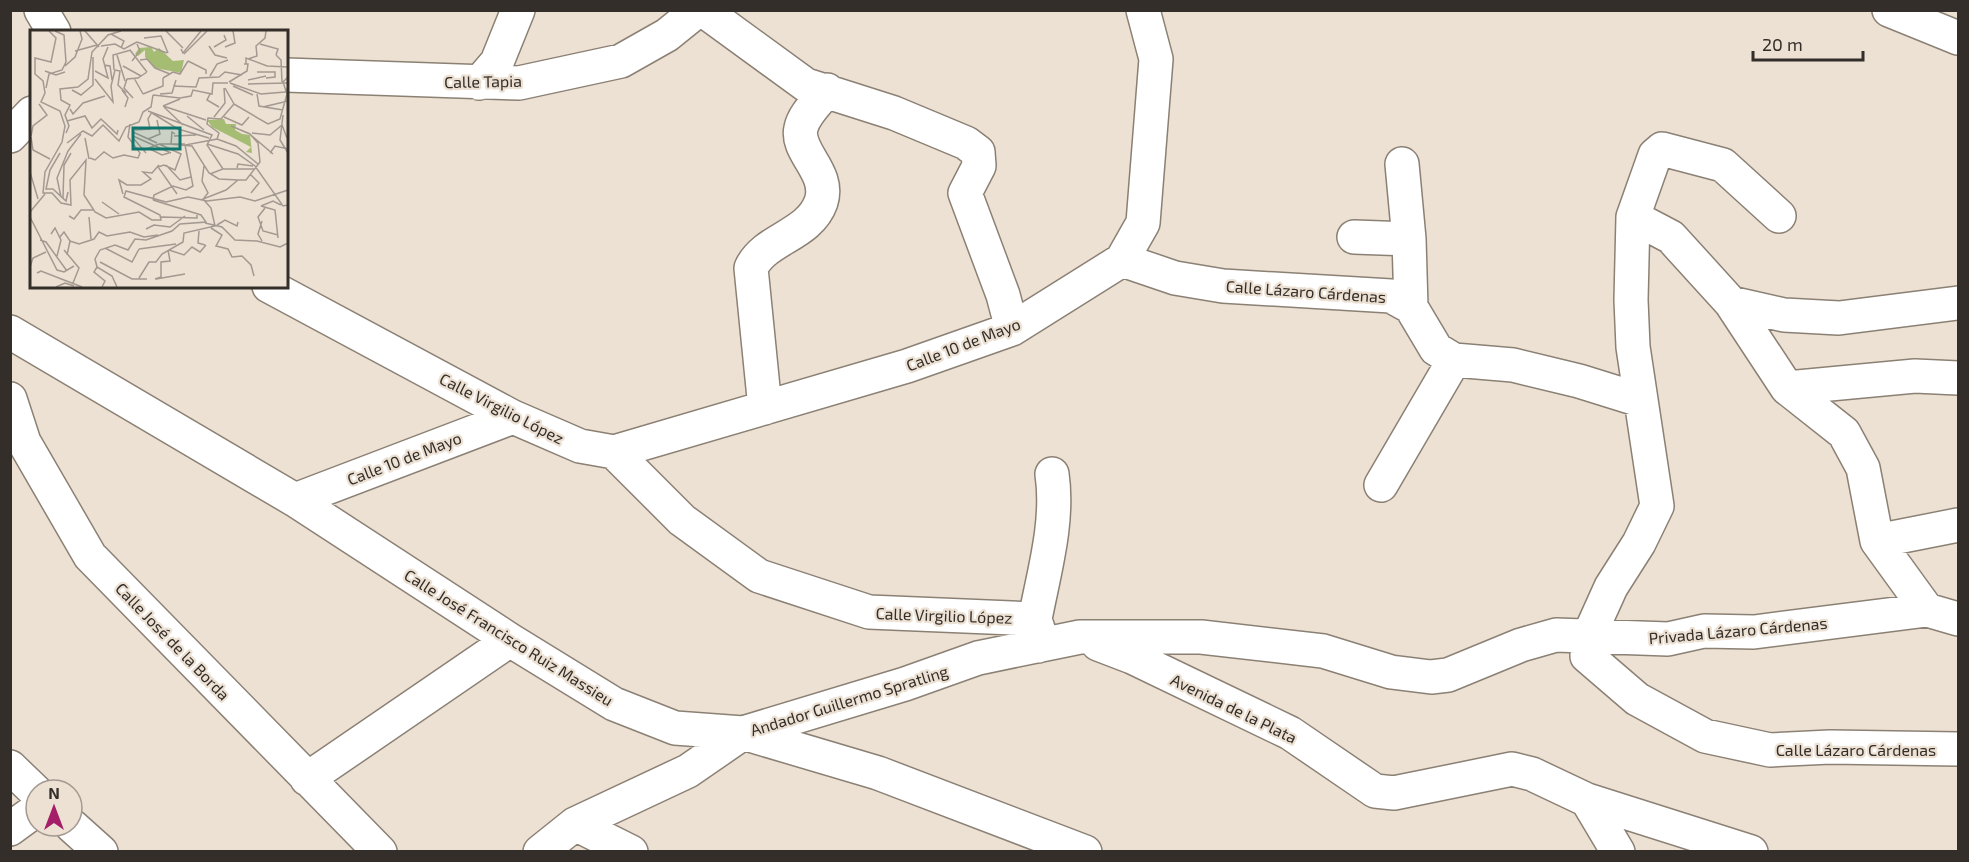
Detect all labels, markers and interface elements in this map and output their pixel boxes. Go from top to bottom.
scale bar [1753,24,1862,62]
inset map [30,30,288,288]
text: 20 m [1762,33,1803,55]
street label: Calle Tapia [444,71,522,91]
street label: Calle Lázaro Cárdenas [1225,276,1387,306]
street label: Calle 10 de Mayo [903,313,1023,375]
street label: Calle Virgilio López [437,368,567,448]
street label: Calle 10 de Mayo [344,427,464,489]
street label: Calle José Francisco Ruiz Massieu [401,565,617,709]
street label: Calle José de la Borda [112,578,234,704]
street label: Calle Virgilio López [875,603,1013,627]
street label: Privada Lázaro Cárdenas [1648,613,1828,647]
street label: Andador Guillermo Spratling [748,661,950,739]
street label: Avenida de la Plata [1168,669,1300,747]
street label: Calle Lázaro Cárdenas [1776,740,1936,759]
north arrow [24,778,84,838]
text: N [48,783,60,802]

